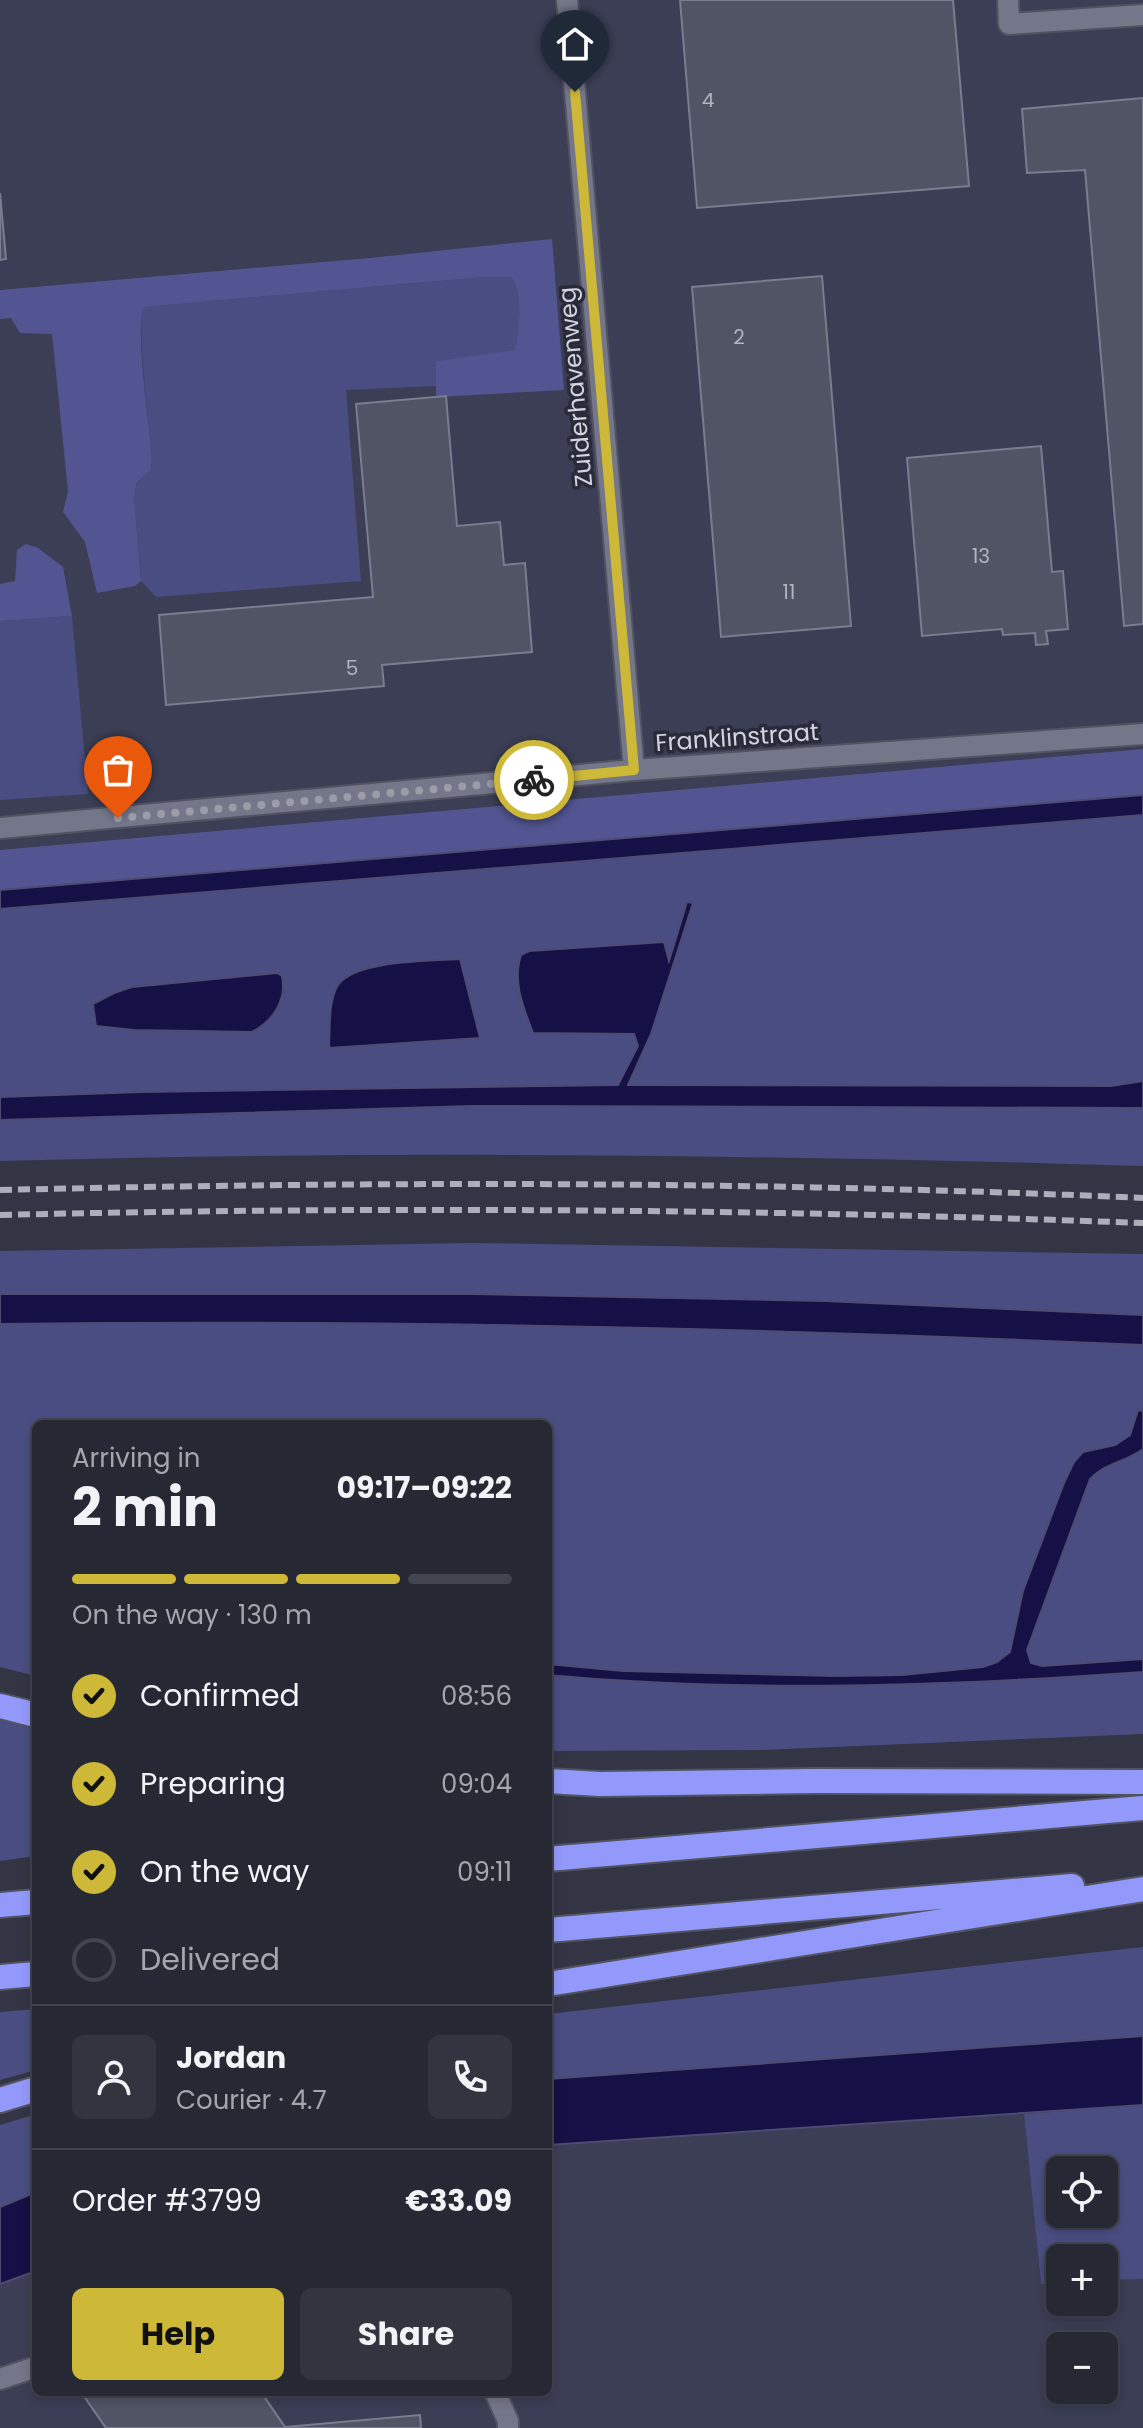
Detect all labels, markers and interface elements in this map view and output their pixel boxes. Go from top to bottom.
pin [541,10,609,92]
icon: home [553,22,597,66]
house number: 4 [702,86,714,114]
street label: Zuiderhavenweg [550,286,600,488]
house number: 2 [733,323,745,351]
house number: 13 [972,542,990,570]
house number: 11 [783,578,795,606]
house number: 5 [346,654,358,682]
street label: Franklinstraat [654,715,820,759]
pin [84,736,152,818]
courier [494,740,574,820]
icon: bag [96,748,140,792]
icon: bike [512,758,556,802]
text: Arriving in [72,1440,201,1476]
text: 09:17–09:22 [337,1466,512,1509]
text: 2 min [72,1471,218,1544]
text: On the way · 130 m [72,1597,312,1633]
icon: check [72,1674,116,1718]
text: Confirmed [140,1674,300,1717]
text: 08:56 [441,1678,512,1714]
icon: check [72,1762,116,1806]
text: Preparing [140,1762,286,1805]
text: 09:04 [441,1766,512,1802]
icon: check [72,1850,116,1894]
text: On the way [140,1850,309,1893]
text: 09:11 [457,1854,512,1890]
text: Delivered [140,1938,280,1981]
button: person [72,2035,156,2119]
button: phone [428,2035,512,2119]
text: Jordan [176,2036,286,2079]
text: Courier · 4.7 [176,2082,327,2118]
map controls [1046,2156,1118,2404]
button: locate [1046,2156,1118,2228]
text: Order #3799 [72,2179,262,2222]
text: €33.09 [405,2179,512,2222]
button: + [1046,2244,1118,2316]
button: Help [72,2288,284,2380]
button: Share [300,2288,512,2380]
button: − [1046,2332,1118,2404]

